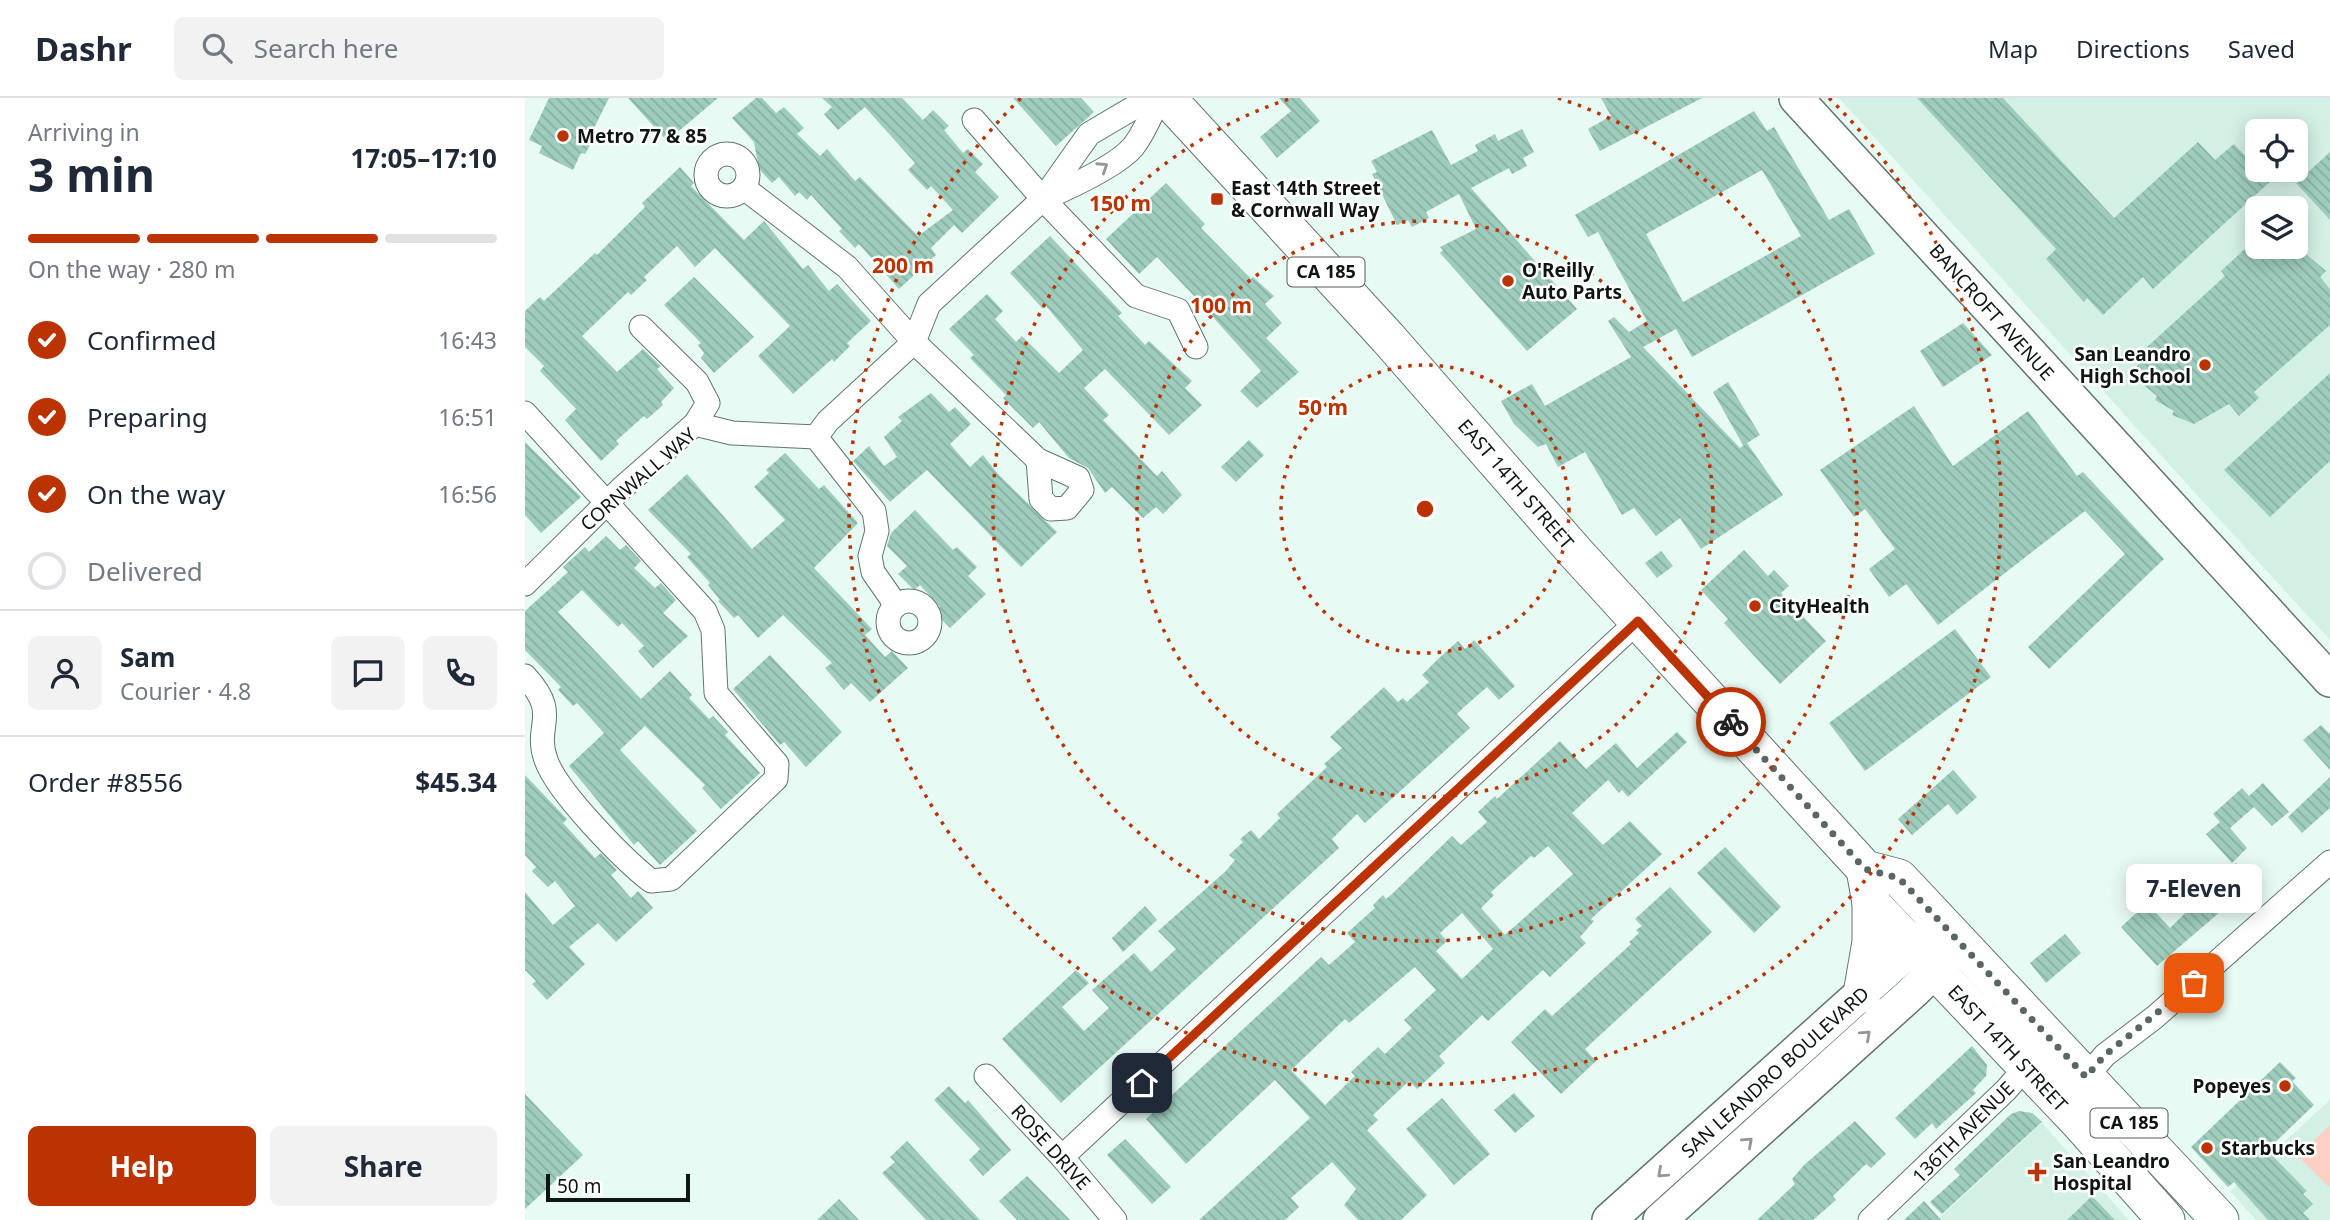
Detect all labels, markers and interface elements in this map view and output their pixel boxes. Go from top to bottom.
search box [174,17,664,80]
text: Dashr [35,26,132,71]
icon: search [198,29,236,67]
text: Search here [254,30,398,66]
text: Map [1988,32,2038,65]
text: Directions [2076,32,2190,65]
text: Saved [2228,32,2295,65]
text: Arriving in [28,116,140,148]
map controls [2245,119,2308,259]
button: locate [2245,119,2308,182]
place label: Metro 77 & 85 [577,123,707,149]
marker: Metro 77 & 85 [555,128,571,144]
text: 17:05–17:10 [350,140,497,176]
text: 3 min [28,143,155,205]
one-way arrow [1095,163,1108,176]
place label: East 14th Street & Cornwall Way [1231,175,1381,223]
text: 150 m [1089,189,1151,217]
marker: East 14th Street & Cornwall Way [1209,191,1225,207]
button: layers [2245,196,2308,259]
street label: BANCROFT AVENUE [1924,238,2060,386]
text: 200 m [872,251,934,279]
text: On the way · 280 m [28,253,235,285]
place label: O'Reilly Auto Parts [1522,257,1622,305]
road number: CA 185 [1287,258,1365,286]
marker: O'Reilly Auto Parts [1500,273,1516,289]
text: 100 m [1190,291,1252,319]
icon: check [28,321,66,359]
text: Confirmed [87,322,217,358]
text: 16:43 [438,324,497,356]
place label: San Leandro High School [2074,341,2191,389]
marker: San Leandro High School [2197,357,2213,373]
text: 50 m [1298,393,1348,421]
icon: check [28,398,66,436]
text: Preparing [87,399,208,435]
text: 16:51 [438,401,497,433]
street label: EAST 14TH STREET [1452,413,1580,555]
street label: CORNWALL WAY [575,421,702,536]
icon: check [28,475,66,513]
text: On the way [87,476,225,512]
text: 16:56 [438,478,497,510]
centre of rings [1413,497,1437,521]
text: Delivered [87,553,203,589]
place label: CityHealth [1769,593,1870,619]
marker: CityHealth [1747,598,1763,614]
button: person [28,636,102,710]
button: chat [331,636,405,710]
button: phone [423,636,497,710]
text: Sam [120,639,175,675]
text: Courier · 4.8 [120,675,251,707]
courier [1696,687,1766,757]
icon: bike [1712,703,1750,741]
text: Order #8556 [28,764,183,800]
text: $45.34 [415,764,497,800]
callout: 7-Eleven [2126,864,2262,913]
text: 7-Eleven [2146,872,2242,904]
pin [2164,953,2224,1013]
icon: bag [2175,964,2213,1002]
street label: EAST 14TH STREET [1942,979,2074,1117]
street label: SAN LEANDRO BOULEVARD [1675,981,1875,1163]
one-way arrow [1858,1031,1871,1043]
pin [1112,1053,1172,1113]
icon: home [1123,1064,1161,1102]
place label: Popeyes [2193,1073,2271,1099]
street label: 136TH AVENUE [1906,1075,2020,1189]
marker: Popeyes [2277,1078,2293,1094]
street label: ROSE DRIVE [1006,1099,1096,1195]
road number: CA 185 [2091,1108,2167,1138]
button: Help [28,1126,256,1206]
button: Share [270,1126,497,1206]
place label: Starbucks [2221,1135,2315,1161]
one-way arrow [1740,1138,1753,1150]
marker: Starbucks [2199,1140,2215,1156]
place label: San Leandro Hospital [2053,1148,2170,1196]
marker: San Leandro Hospital [2027,1162,2047,1182]
one-way arrow [1657,1165,1670,1177]
scale bar [546,1171,689,1203]
text: 50 m [557,1173,601,1199]

